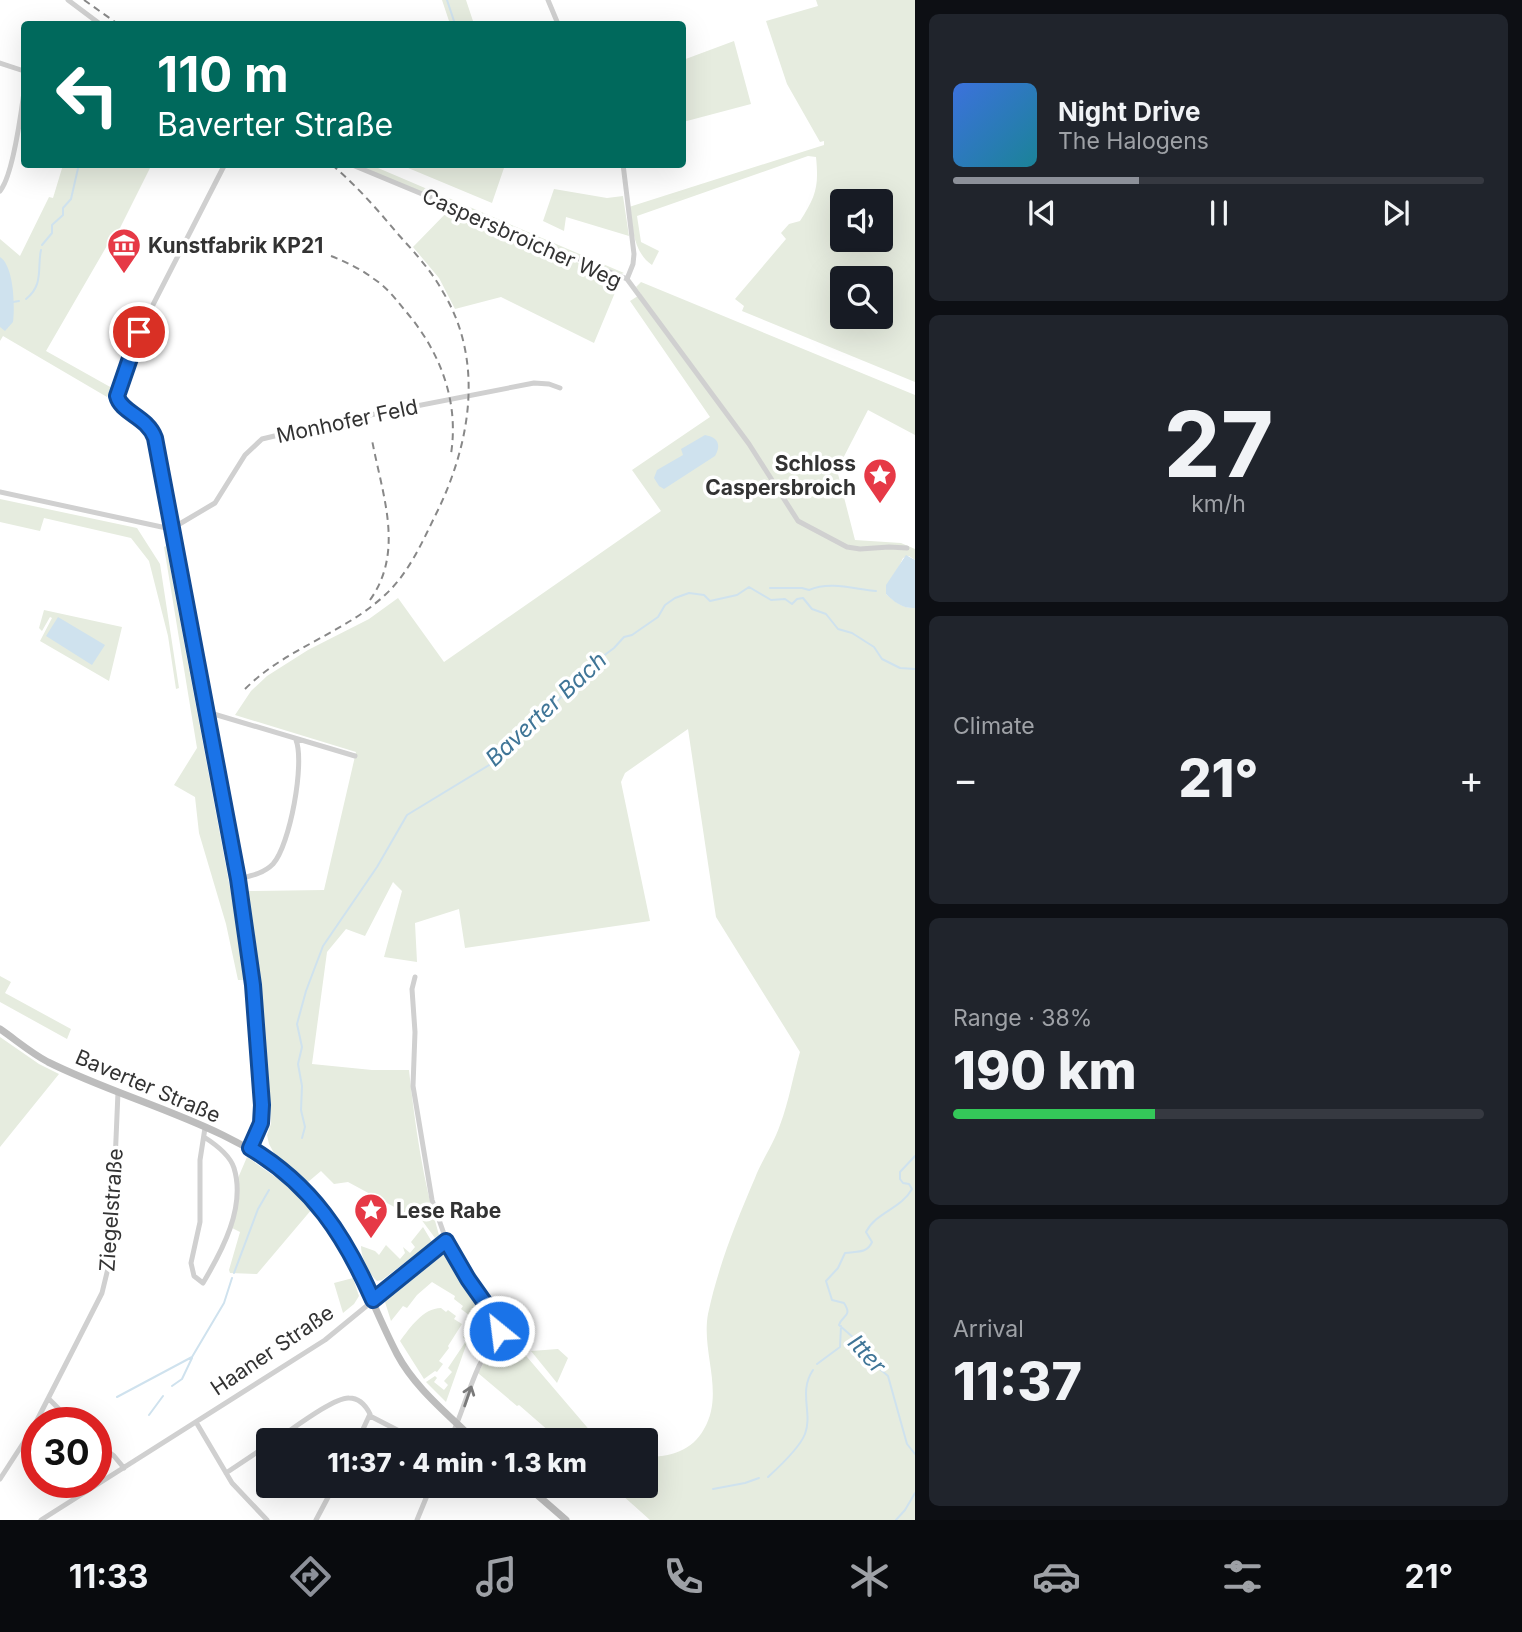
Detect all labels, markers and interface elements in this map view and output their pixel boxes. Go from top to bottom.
text: 110 m [157,45,289,104]
icon: left [42,49,133,140]
text: Night Drive [1058,96,1200,127]
text: Baverter Straße [157,105,393,144]
text: The Halogens [1058,127,1209,155]
street label: Caspersbroicher Weg [418,183,626,293]
map controls [830,189,893,329]
button: sound [830,189,893,252]
icon: previous [1023,194,1061,232]
icon: pause [1200,194,1238,232]
icon: next [1377,194,1415,232]
museum icon: Kunstfabrik KP21 [105,226,143,275]
place label: Kunstfabrik KP21 [148,233,323,258]
button: search [830,266,893,329]
pin [109,302,169,362]
icon: arrive [120,313,158,351]
text: 27 [1163,389,1274,499]
street label: Monhofer Feld [274,394,420,448]
place label: Schloss Caspersbroich [705,451,856,500]
place icon: Schloss Caspersbroich [861,456,899,505]
text: km/h [1191,490,1246,518]
water label: Baverter Bach [480,646,612,772]
text: Climate [953,712,1035,740]
text: 21° [1178,747,1259,810]
text: − [953,756,978,802]
text: + [1459,756,1484,802]
text: Range · 38% [953,1004,1092,1032]
text: 190 km [953,1039,1137,1102]
street label: Baverter Straße [72,1044,224,1128]
street label: Ziegelstraße [94,1147,128,1273]
place icon: Lese Rabe [352,1191,390,1240]
place label: Lese Rabe [396,1198,501,1223]
position arrow [462,1294,536,1368]
street label: Haaner Straße [206,1300,338,1400]
text: Arrival [953,1315,1024,1343]
water label: Itter [842,1329,893,1380]
text: 11:37 [953,1350,1082,1413]
one-way arrow [463,1386,475,1408]
speed limit sign: 30 [21,1407,112,1498]
text: 11:37 · 4 min · 1.3 km [327,1447,587,1478]
icon: directions [286,1552,335,1601]
icon: music [472,1552,521,1601]
icon: phone [659,1552,708,1601]
icon: climate [845,1552,894,1601]
icon: car [1032,1552,1081,1601]
icon: filters [1218,1552,1267,1601]
text: 11:33 [69,1557,148,1596]
text: 21° [1405,1557,1453,1596]

